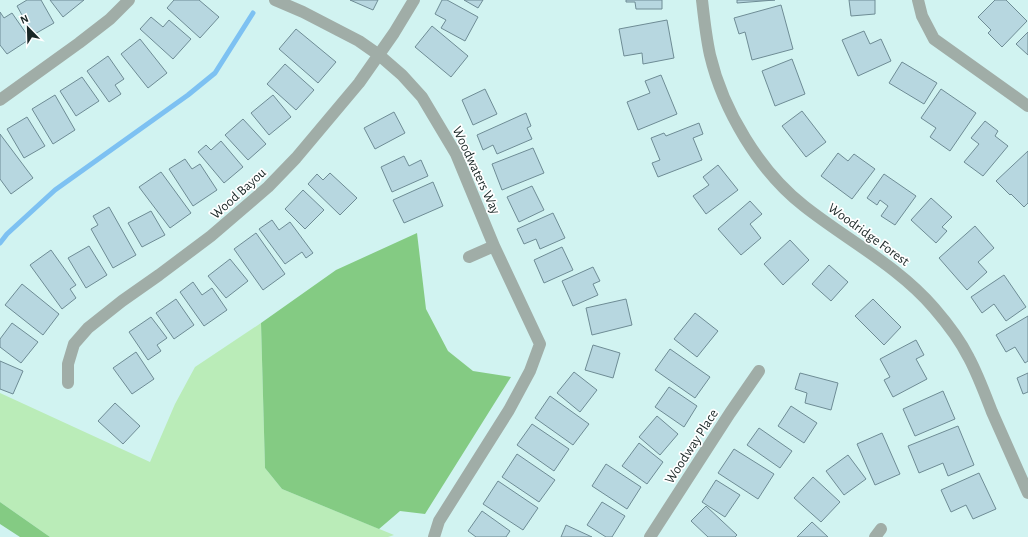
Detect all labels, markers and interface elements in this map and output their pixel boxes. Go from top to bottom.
north arrow [8,8,48,48]
text: N [19,13,30,26]
street label: Woodwaters Way [450,124,503,217]
street label: Wood Bayou [208,166,269,222]
street label: Woodridge Forest [825,201,912,269]
street label: Woodway Place [663,407,721,486]

